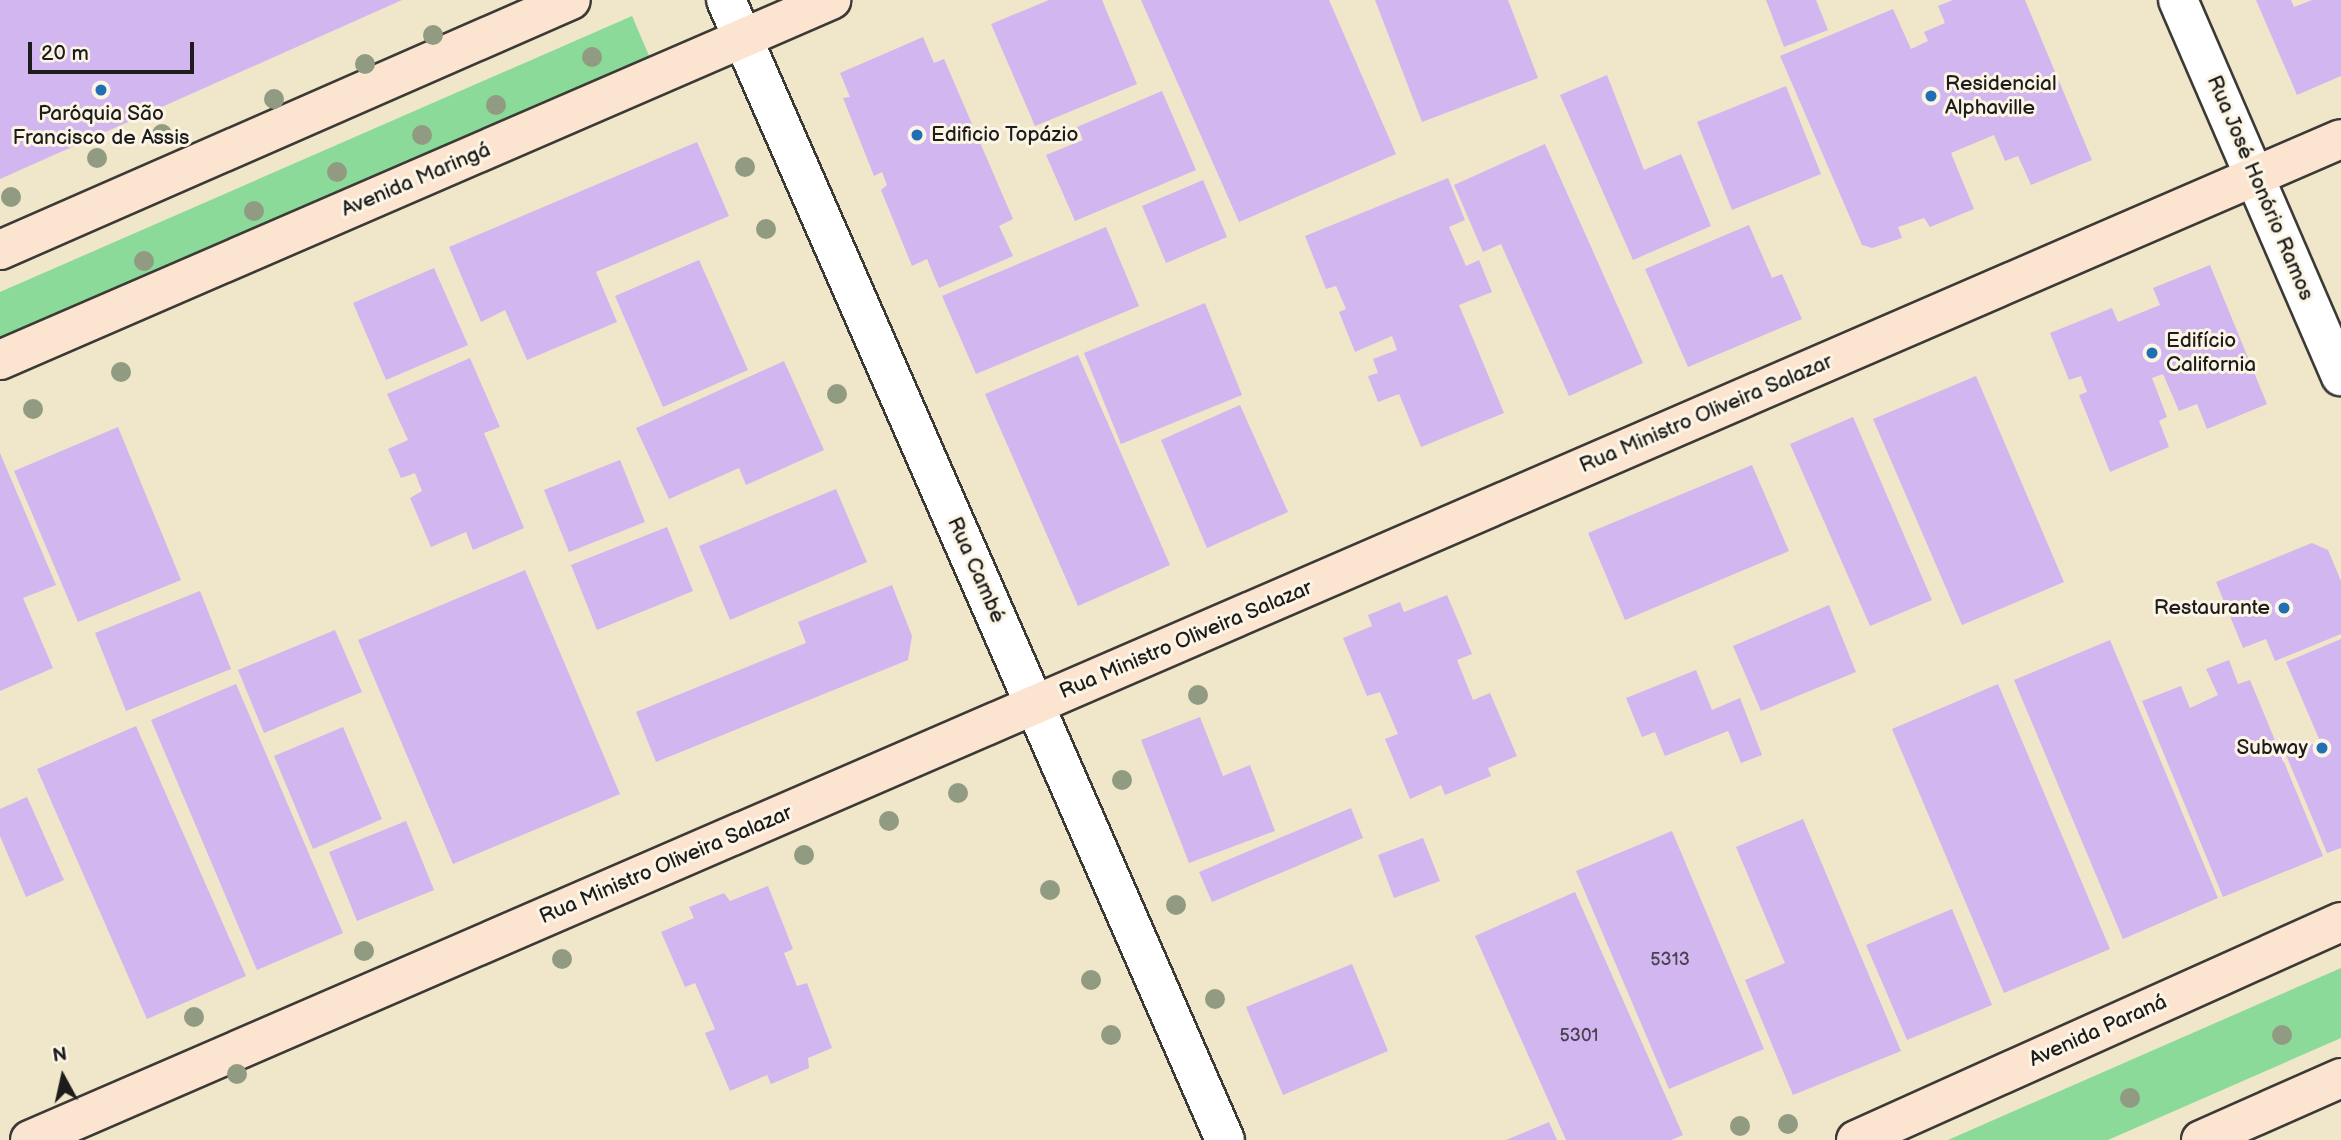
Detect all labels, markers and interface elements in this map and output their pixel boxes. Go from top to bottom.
scale bar [32,28,198,72]
text: 20 m [41,41,89,66]
place label: Residencial Alphaville [1945,71,2057,121]
street label: Rua José Honório Ramos [2201,71,2319,305]
marker: Paróquia São Francisco de Assis [93,82,109,98]
marker: Residencial Alphaville [1923,88,1939,104]
place label: Paróquia São Francisco de Assis [13,101,189,151]
place label: Edificio Topázio [931,122,1079,148]
marker: Edificio Topázio [909,127,925,143]
street label: Avenida Maringá [338,137,494,223]
place label: Edifício California [2166,328,2256,378]
marker: Edifício California [2144,345,2160,361]
street label: Rua Ministro Oliveira Salazar [1576,349,1836,479]
street label: Rua Cambé [942,513,1010,627]
street label: Rua Ministro Oliveira Salazar [1056,575,1316,705]
place label: Restaurante [2154,595,2270,621]
marker: Restaurante [2276,600,2292,616]
place label: Subway [2237,735,2308,761]
marker: Subway [2314,740,2330,756]
street label: Rua Ministro Oliveira Salazar [536,800,796,930]
house number: 5313 [1650,949,1690,971]
street label: Avenida Paraná [2025,989,2171,1073]
house number: 5301 [1560,1025,1598,1047]
north arrow [28,1042,98,1112]
text: N [51,1043,69,1068]

